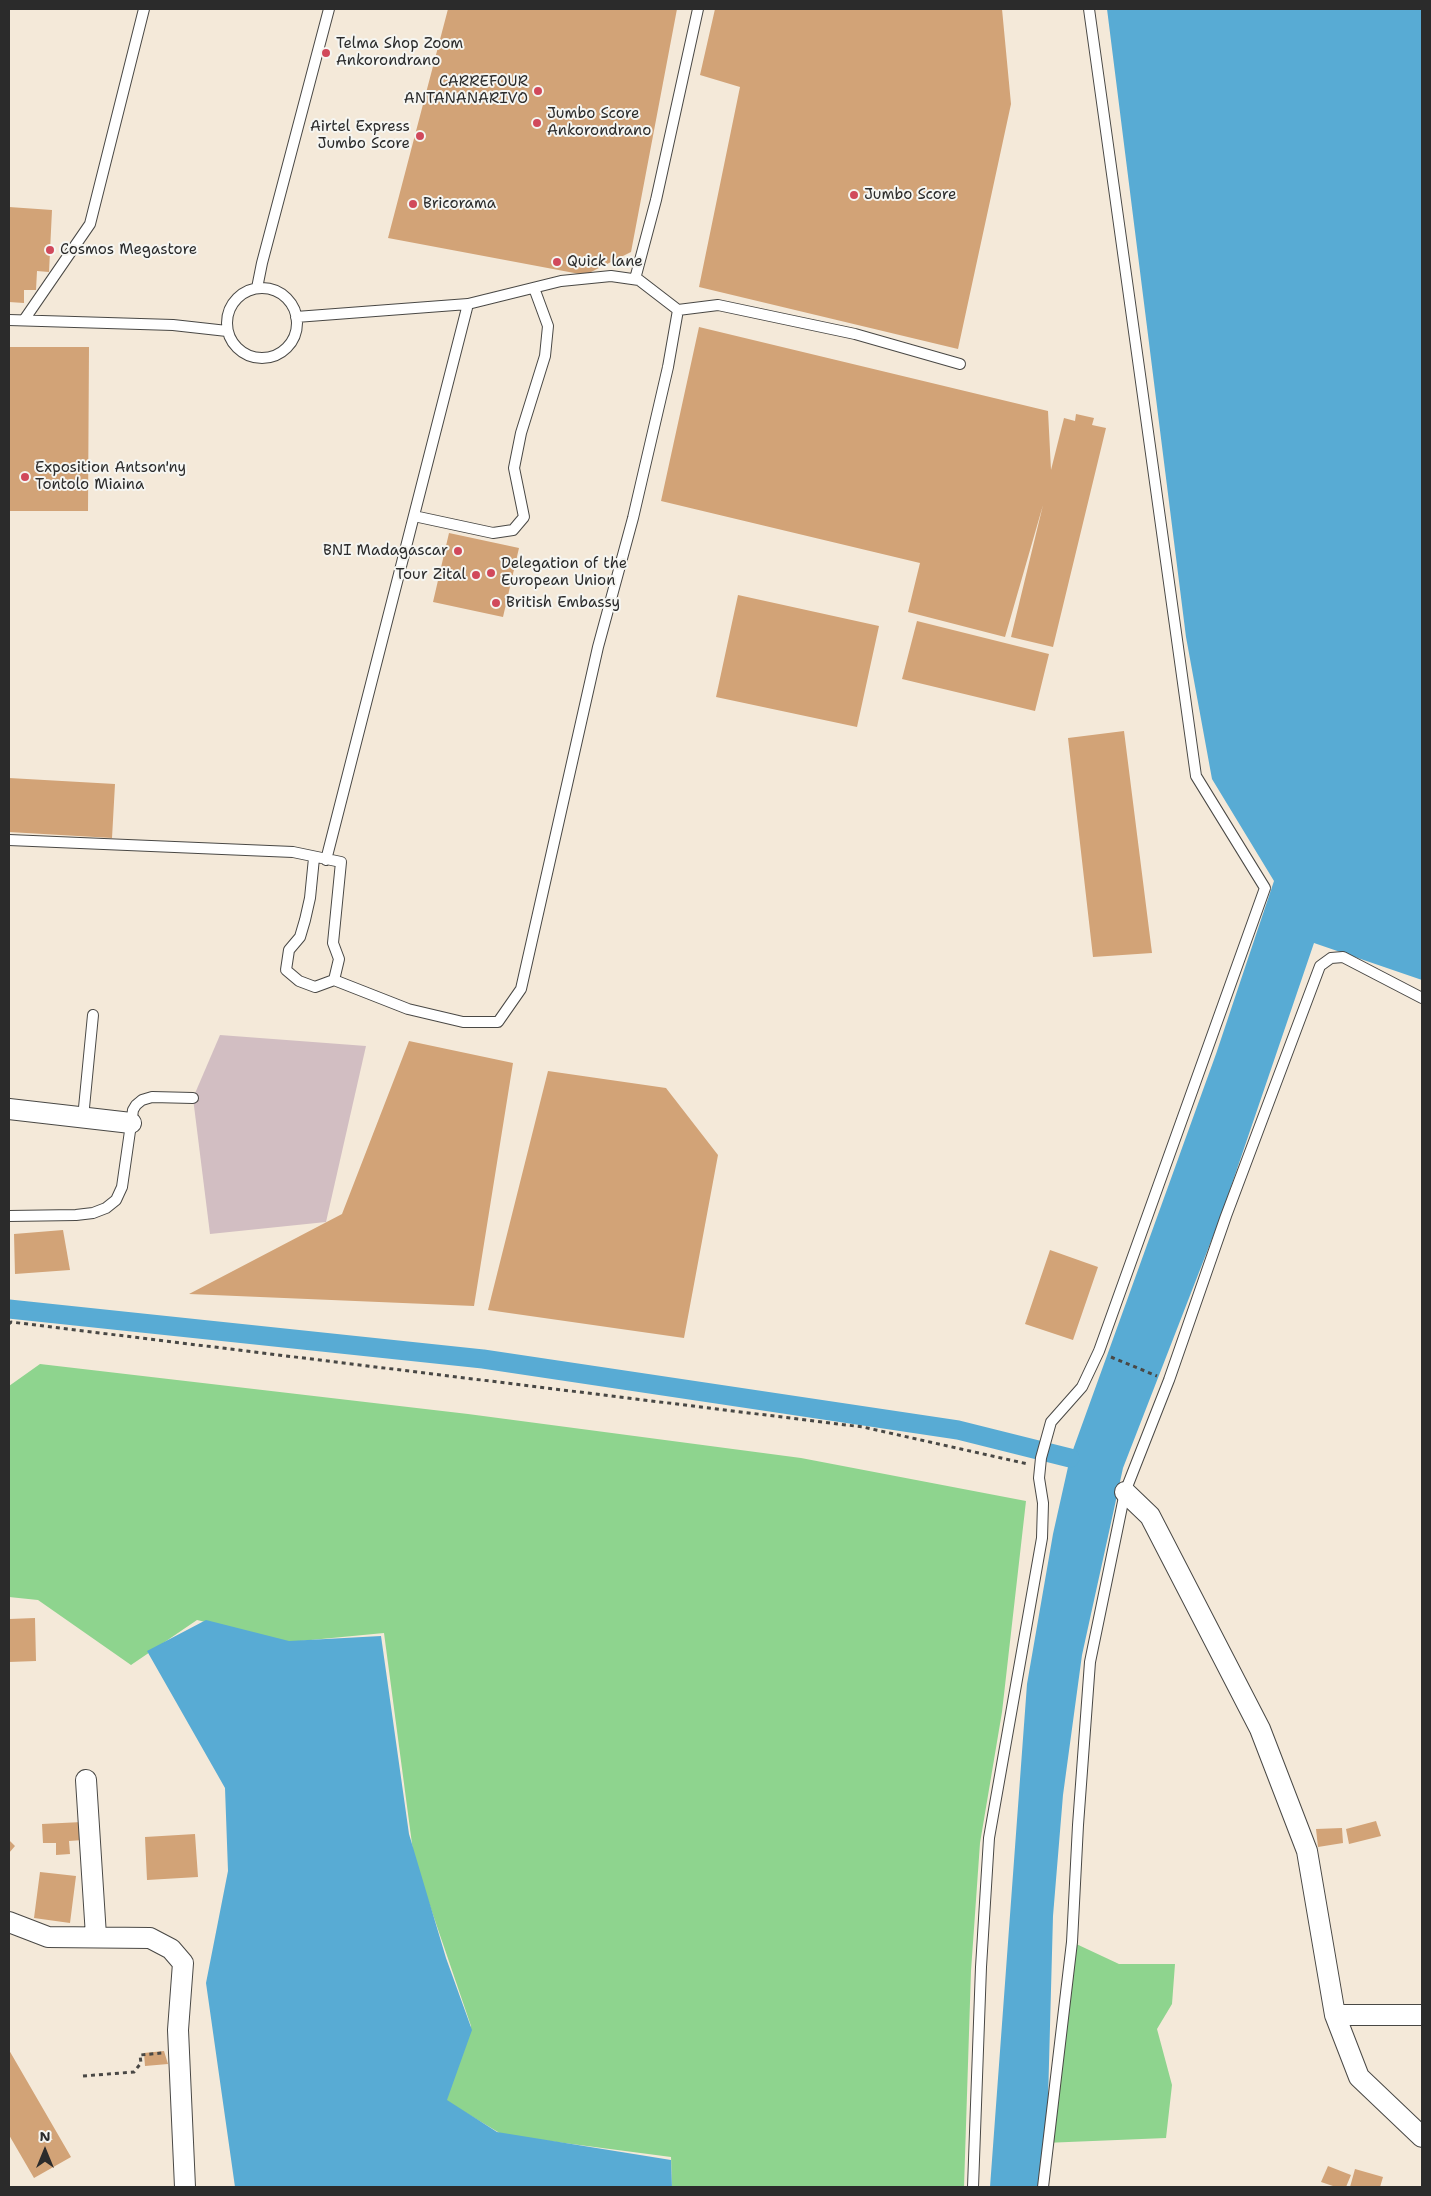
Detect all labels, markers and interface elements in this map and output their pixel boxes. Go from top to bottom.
place label: Telma Shop Zoom Ankorondrano [336,35,463,70]
marker: Telma Shop Zoom Ankorondrano [320,47,332,59]
place label: CARREFOUR ANTANANARIVO [404,73,528,108]
marker: CARREFOUR ANTANANARIVO [532,85,544,97]
place label: Jumbo Score Ankorondrano [547,105,651,140]
marker: Jumbo Score Ankorondrano [531,117,543,129]
place label: Airtel Express Jumbo Score [310,118,410,153]
marker: Airtel Express Jumbo Score [414,130,426,142]
place label: Jumbo Score [864,186,956,204]
marker: Jumbo Score [848,189,860,201]
place label: Bricorama [423,195,496,213]
marker: Bricorama [407,198,419,210]
place label: Cosmos Megastore [60,241,197,259]
marker: Cosmos Megastore [44,244,56,256]
place label: Quick lane [567,253,643,271]
marker: Quick lane [551,256,563,268]
place label: Exposition Antson'ny Tontolo Miaina [35,459,186,494]
marker: Exposition Antson'ny Tontolo Miaina [19,471,31,483]
place label: BNI Madagascar [323,542,448,560]
marker: BNI Madagascar [452,545,464,557]
place label: Delegation of the European Union [501,555,627,590]
place label: Tour Zital [396,566,466,584]
marker: Delegation of the European Union [485,567,497,579]
marker: Tour Zital [470,569,482,581]
place label: British Embassy [506,594,620,612]
marker: British Embassy [490,597,502,609]
north arrow [20,2126,70,2176]
text: N [39,2127,51,2145]

